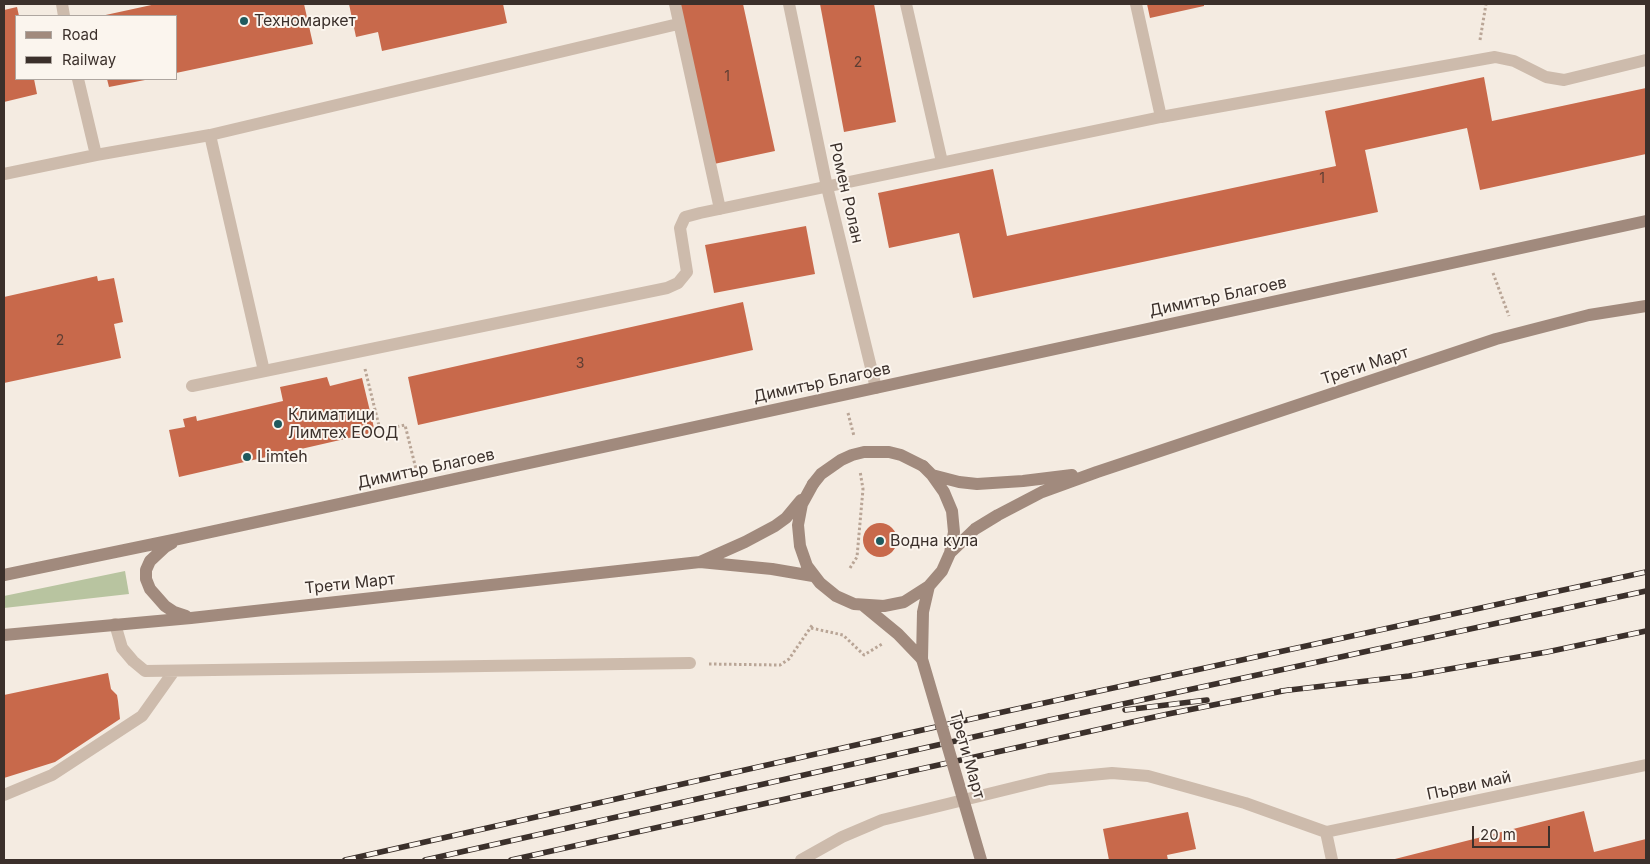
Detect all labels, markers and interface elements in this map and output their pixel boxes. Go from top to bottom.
place label: Техномаркет [254,11,356,31]
legend [15,15,178,80]
marker: Техномаркет [238,15,250,27]
text: Road [62,25,98,44]
text: Railway [62,50,116,69]
house number: 2 [854,55,862,71]
house number: 1 [724,69,730,85]
street label: Ромен Ролан [825,141,867,245]
house number: 1 [1319,171,1325,187]
street label: Димитър Благоев [1148,273,1288,321]
house number: 2 [56,333,64,349]
street label: Трети Март [1319,343,1411,389]
house number: 3 [576,356,584,372]
street label: Димитър Благоев [752,359,892,407]
place label: Климатици Лимтех ЕООД [288,405,398,443]
marker: Климатици Лимтех ЕООД [272,418,284,430]
street label: Димитър Благоев [356,445,496,493]
place label: Limteh [257,447,308,467]
marker: Limteh [241,451,253,463]
place label: Водна кула [890,531,978,551]
marker: Водна кула [874,535,886,547]
street label: Трети Март [304,570,396,598]
street label: Трети Март [945,709,989,801]
street label: Първи май [1425,768,1513,804]
scale bar [1475,816,1552,848]
text: 20 m [1480,825,1516,844]

